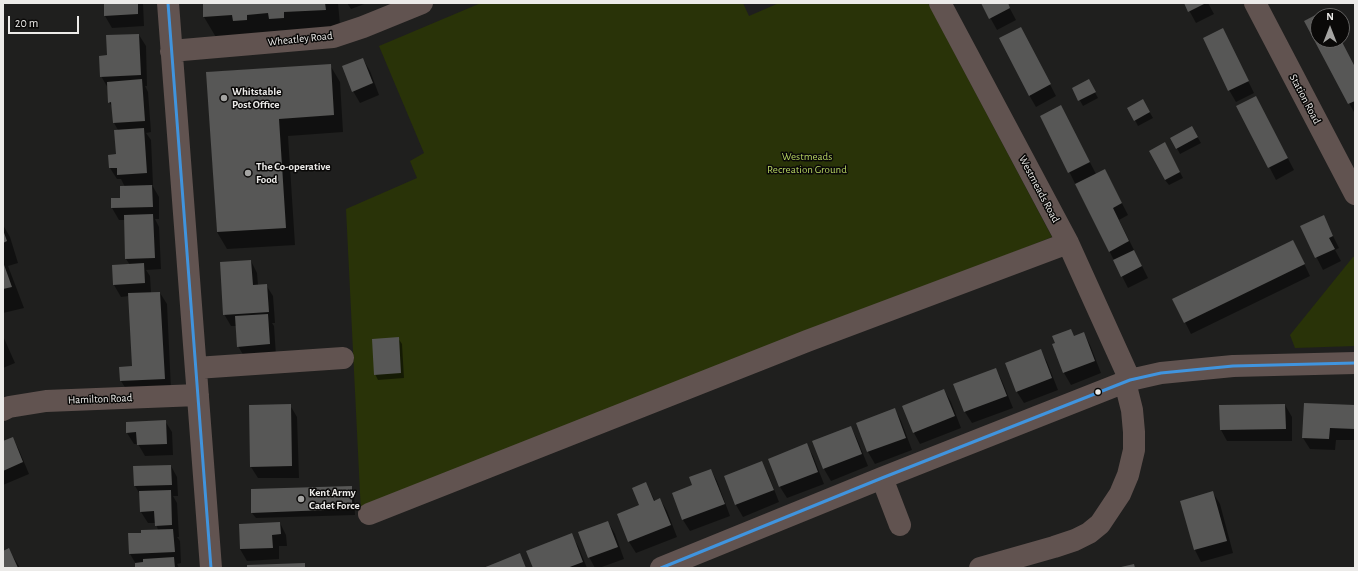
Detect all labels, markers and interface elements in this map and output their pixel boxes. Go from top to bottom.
scale bar [10,8,81,34]
north arrow [1310,8,1350,48]
text: N [1326,11,1334,22]
text: 20 m [15,17,38,29]
street label: Wheatley Road [267,29,333,49]
street label: Station Road [1286,72,1324,126]
place label: Whitstable Post Office [232,85,281,111]
marker: Whitstable Post Office [219,93,229,103]
park label: Westmeads Recreation Ground [767,150,847,176]
street label: Westmeads Road [1016,153,1062,225]
place label: The Co-operative Food [256,160,330,186]
marker: The Co-operative Food [243,168,253,178]
unlabelled marker [1093,387,1103,397]
street label: Hamilton Road [68,391,132,407]
place label: Kent Army Cadet Force [309,486,360,512]
marker: Kent Army Cadet Force [296,494,306,504]

